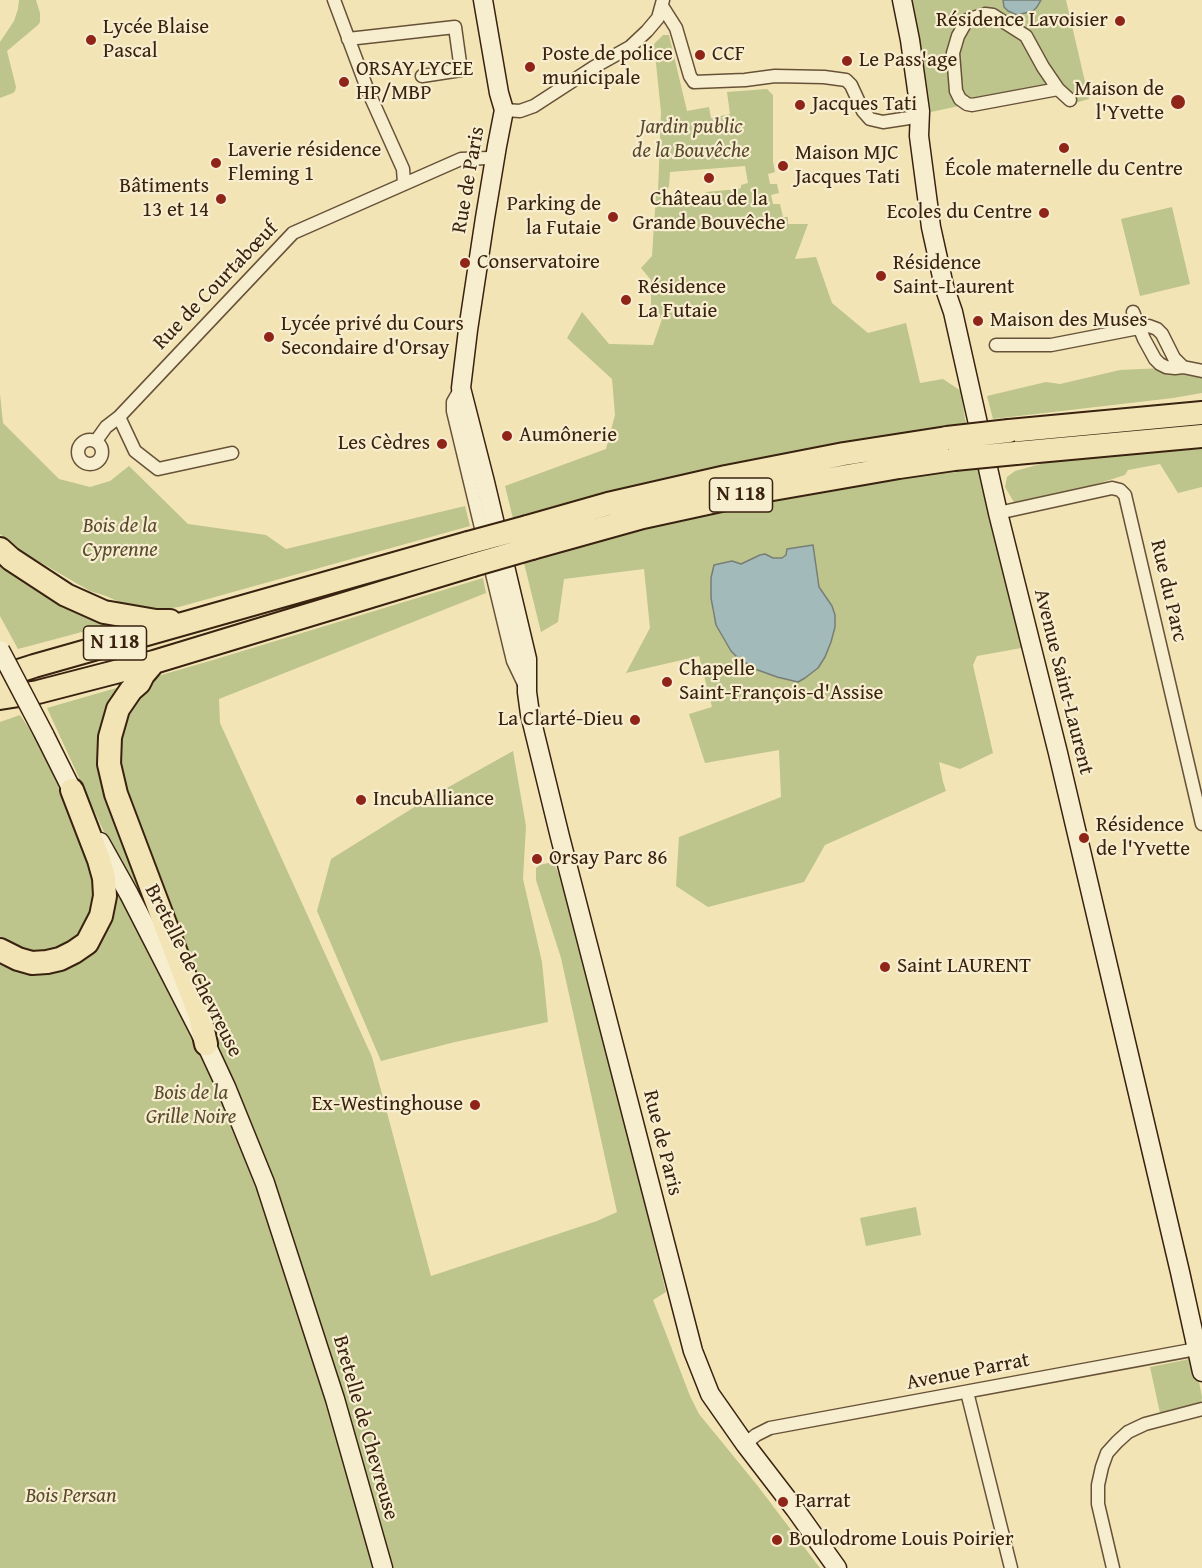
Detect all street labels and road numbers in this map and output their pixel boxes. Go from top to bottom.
street label: Rue de Paris [447,125,491,235]
street label: Rue de Courtabœuf [148,217,284,355]
road number: N 118 [710,478,772,512]
street label: Rue du Parc [1144,538,1192,644]
street label: Avenue Saint-Laurent [1028,587,1098,777]
road number: N 118 [84,626,146,660]
street label: Bretelle de Chevreuse [139,880,247,1062]
street label: Rue de Paris [637,1088,687,1198]
street label: Bretelle de Chevreuse [327,1333,403,1523]
street label: Avenue Parrat [904,1348,1032,1396]

